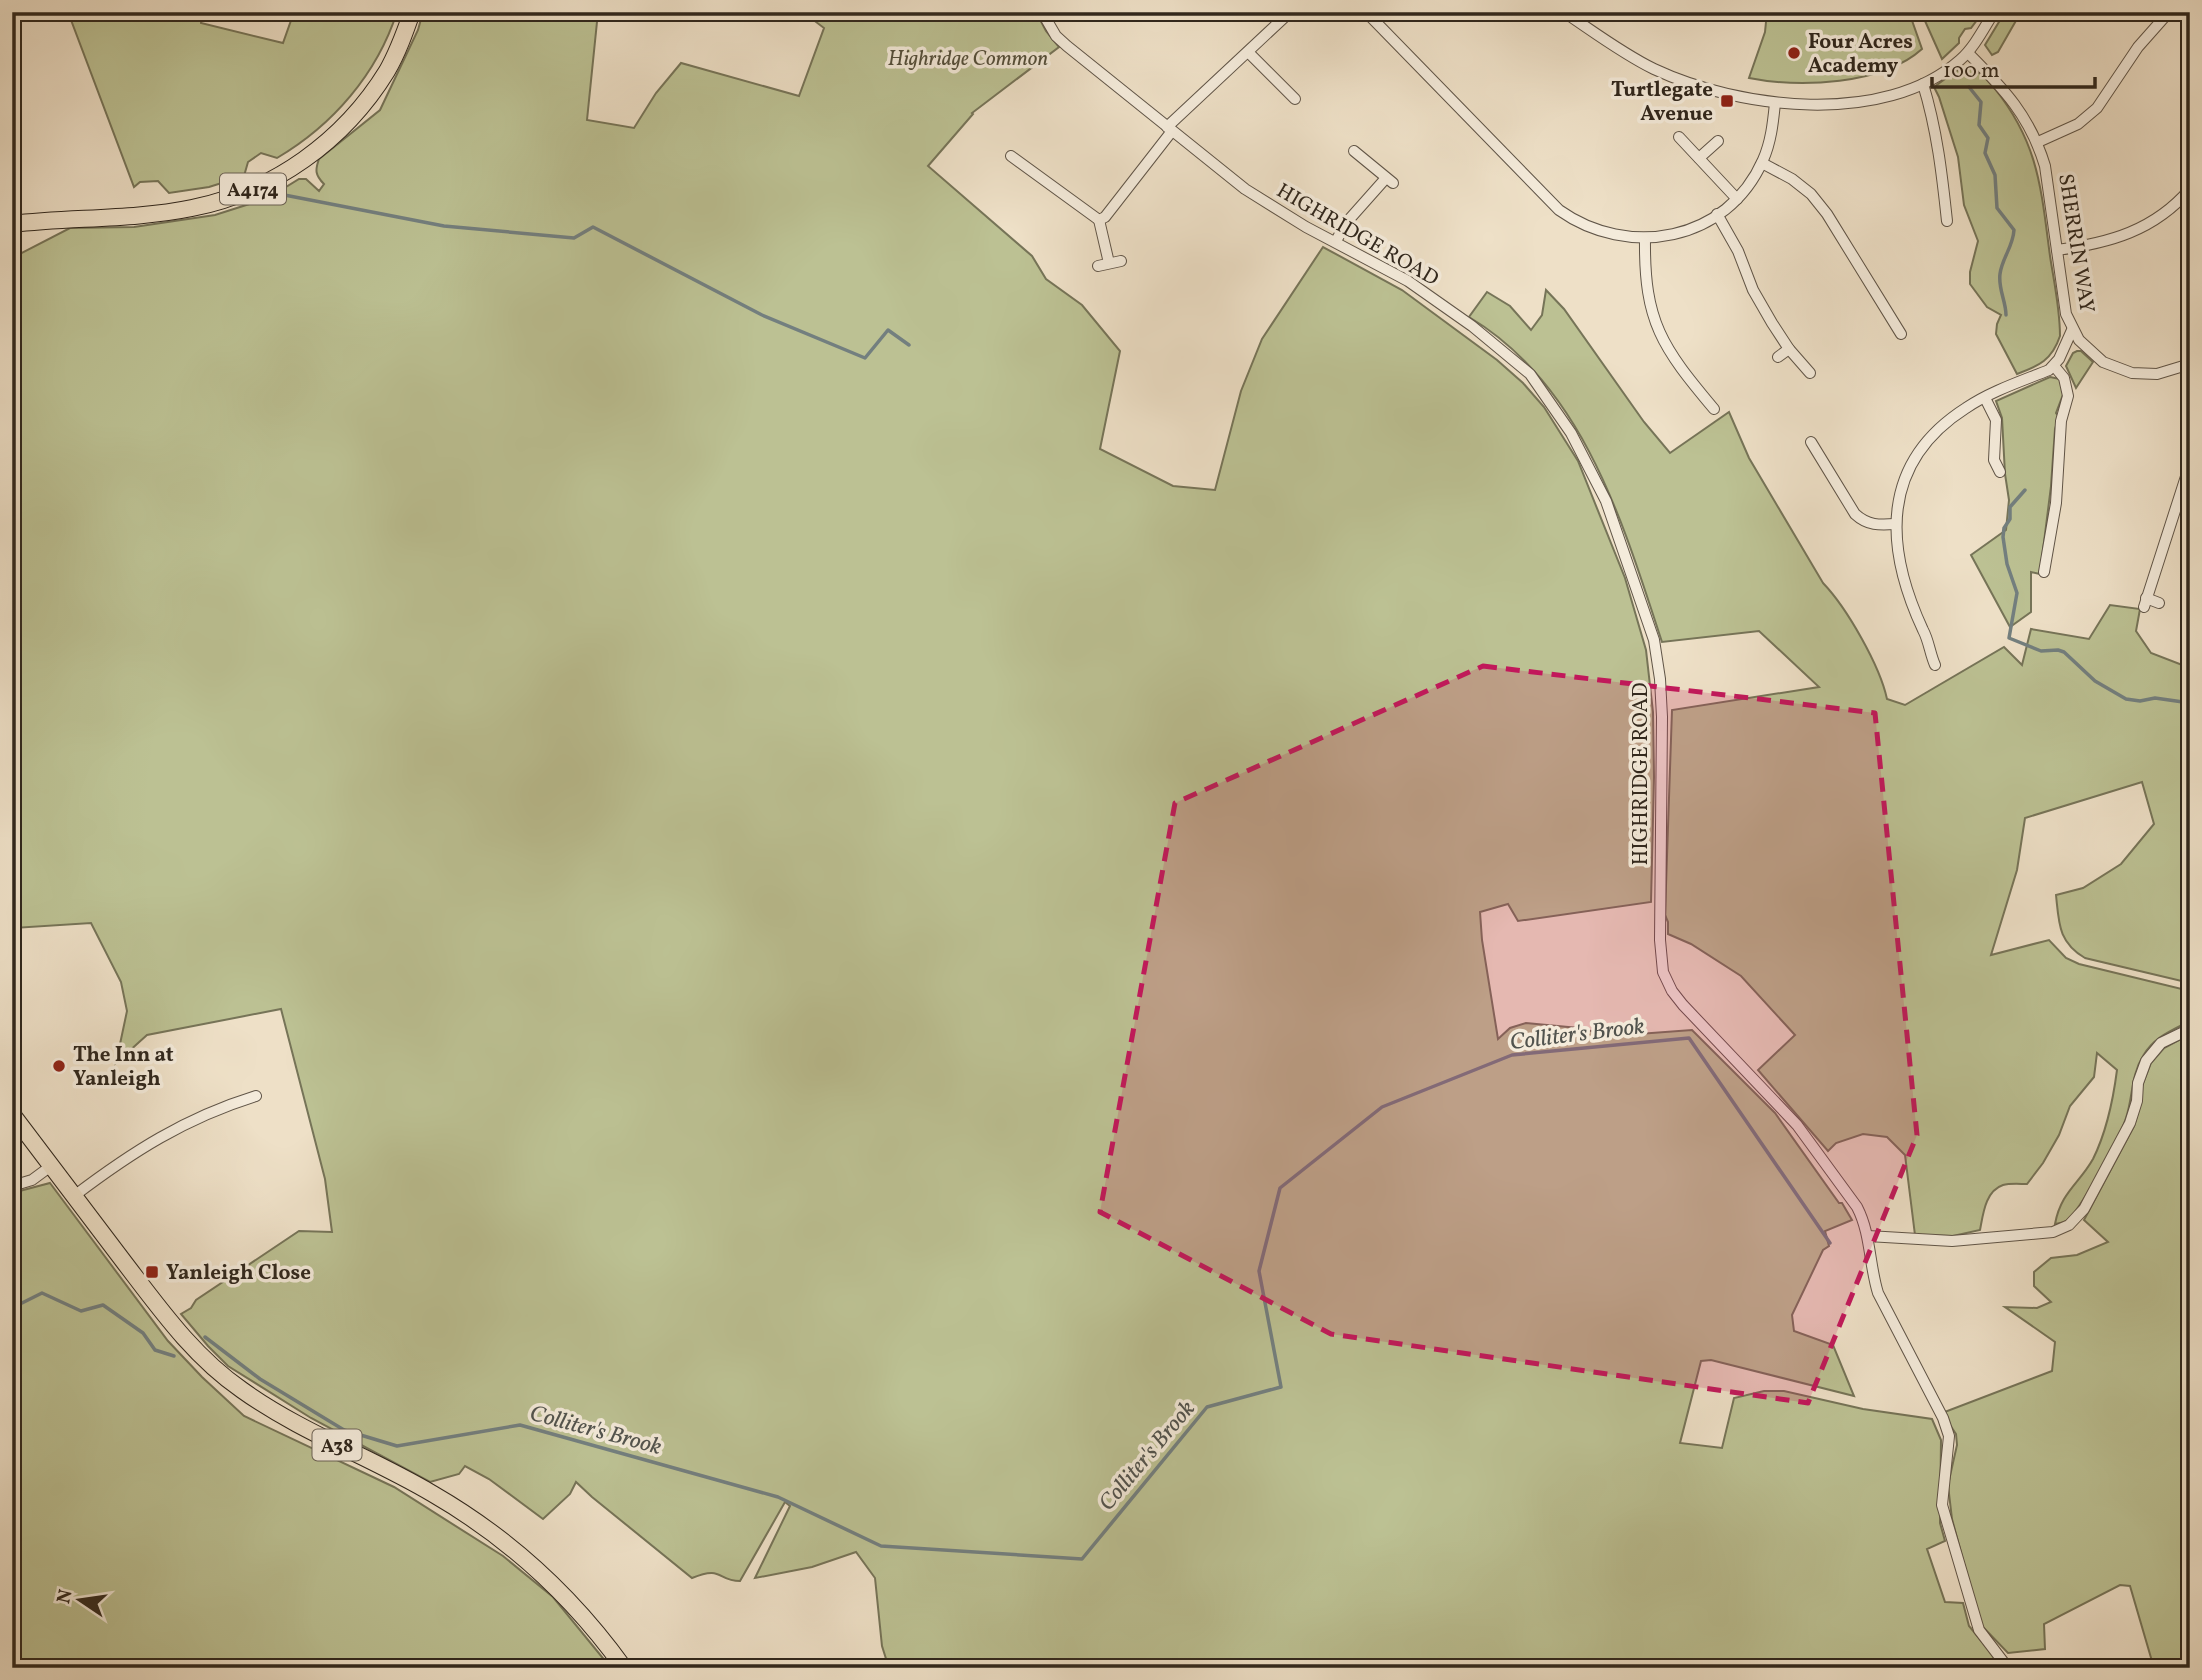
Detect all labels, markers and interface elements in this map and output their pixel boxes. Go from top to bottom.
place label: Four Acres Academy [1808,28,1913,81]
park label: Highridge Common [888,45,1048,74]
marker: Four Acres Academy [1786,45,1802,61]
scale bar [1932,46,2095,90]
text: 100 m [1943,57,2000,86]
place label: Turtlegate Avenue [1611,76,1713,129]
marker: Turtlegate Avenue [1719,93,1735,109]
street label: SHERRIN WAY [2050,172,2101,315]
road number: A4174 [220,174,286,204]
street label: HIGHRIDGE ROAD [1271,177,1444,294]
street label: HIGHRIDGE ROAD [1627,682,1656,866]
water label: Colliter's Brook [1508,1011,1647,1059]
place label: The Inn at Yanleigh [73,1041,174,1094]
marker: The Inn at Yanleigh [51,1058,67,1074]
place label: Yanleigh Close [166,1259,311,1288]
marker: Yanleigh Close [144,1264,160,1280]
water label: Colliter's Brook [1092,1394,1204,1518]
water label: Colliter's Brook [526,1398,665,1464]
road number: A38 [312,1429,362,1460]
north arrow [46,1564,116,1634]
text: N [51,1587,80,1606]

